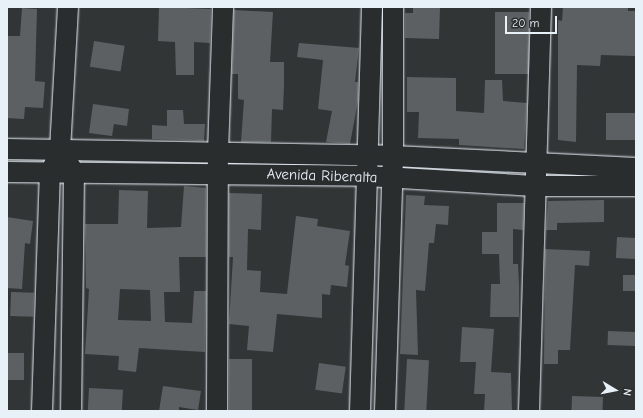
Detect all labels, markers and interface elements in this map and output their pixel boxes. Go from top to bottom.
scale bar [507,8,559,34]
text: 20 m [512,16,540,30]
street label: Avenida Riberalta [266,165,378,187]
north arrow [595,370,635,410]
text: N [620,388,634,397]

